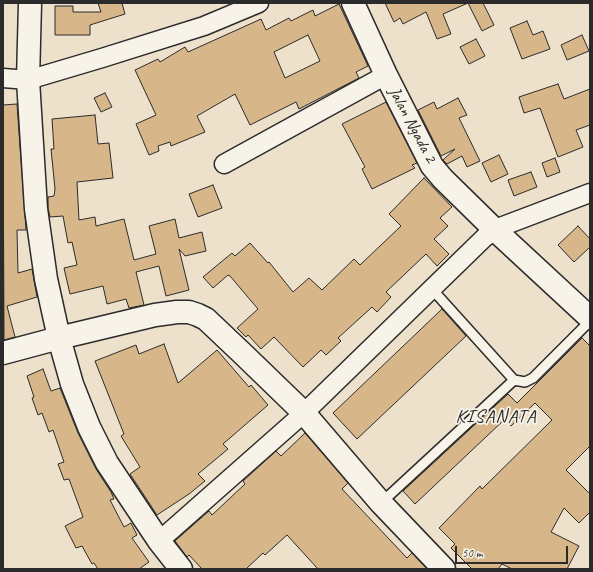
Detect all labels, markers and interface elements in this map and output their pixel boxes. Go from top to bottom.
street label: Jalan Ngada 2 [384,84,440,166]
district label: KISANATA [456,406,536,428]
scale bar [457,538,570,564]
text: 50 m [462,545,482,561]

